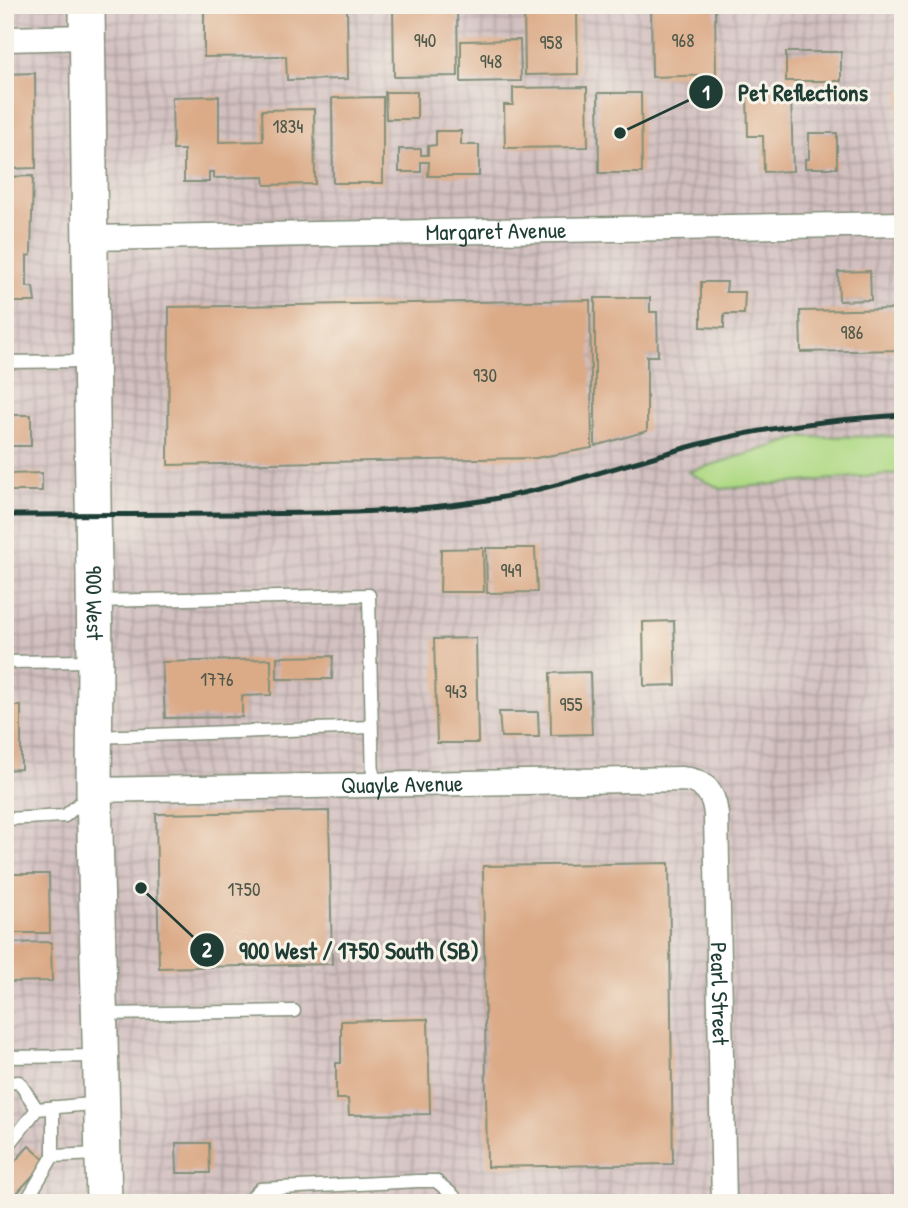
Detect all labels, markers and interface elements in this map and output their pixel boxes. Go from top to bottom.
house number: 940 [414,27,436,53]
house number: 968 [672,27,694,53]
house number: 958 [539,29,563,55]
house number: 948 [480,48,502,74]
callout: Pet Reflections [689,70,882,115]
text: Pet Reflections [738,76,868,108]
text: 1 [702,78,710,107]
house number: 1834 [273,113,303,139]
street label: Margaret Avenue [425,214,566,247]
house number: 986 [841,319,863,345]
house number: 930 [473,362,497,388]
house number: 949 [500,557,522,583]
street label: 900 West [79,566,111,641]
house number: 1776 [200,666,234,692]
house number: 943 [445,678,467,704]
house number: 955 [559,691,583,717]
street label: Quayle Avenue [341,767,463,800]
house number: 1750 [228,876,260,902]
callout: 900 West / 1750 South (SB) [190,928,493,973]
text: 900 West / 1750 South (SB) [239,934,479,966]
text: 2 [202,935,212,964]
street label: Pearl Street [704,942,737,1046]

